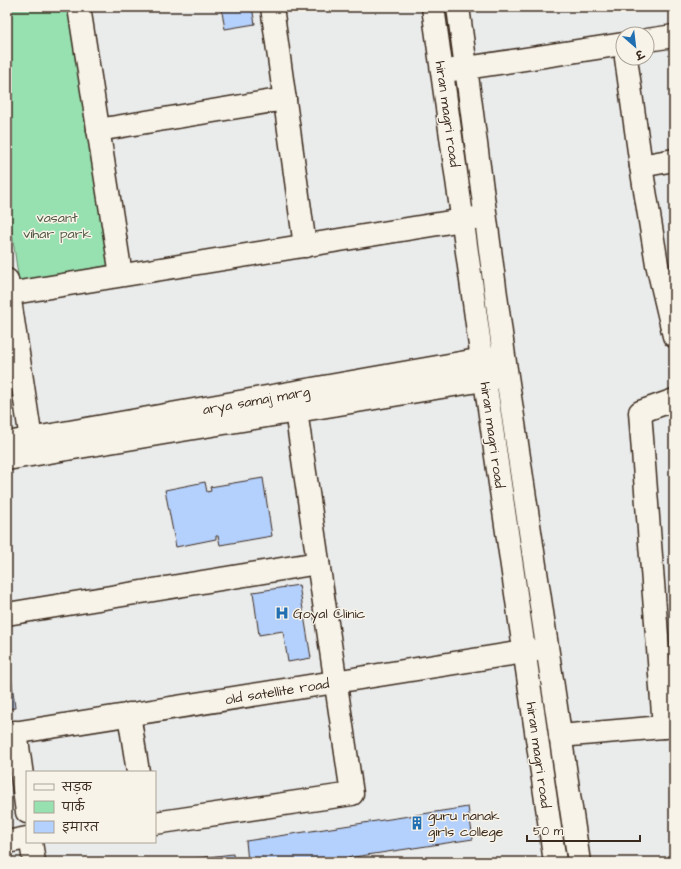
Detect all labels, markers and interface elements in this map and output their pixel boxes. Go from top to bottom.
north arrow [615,26,655,66]
text: उ [631,46,647,64]
street label: hiran magri road [430,60,464,169]
park label: vasant vihar park [23,208,91,244]
street label: hiran magri road [475,381,509,490]
street label: arya samaj marg [201,382,311,420]
place label: Goyal Clinic [293,604,366,624]
hospital icon: Goyal Clinic [274,605,290,621]
street label: old satellite road [223,674,331,710]
street label: hiran magri road [521,701,555,810]
legend [26,771,156,843]
text: सड़क [61,779,93,796]
text: पार्क [61,797,86,816]
place label: guru nanak girls college [428,806,504,842]
building icon: guru nanak girls college [409,815,425,831]
scale bar [527,817,640,843]
text: इमारत [62,819,100,836]
text: 50 m [533,823,564,840]

